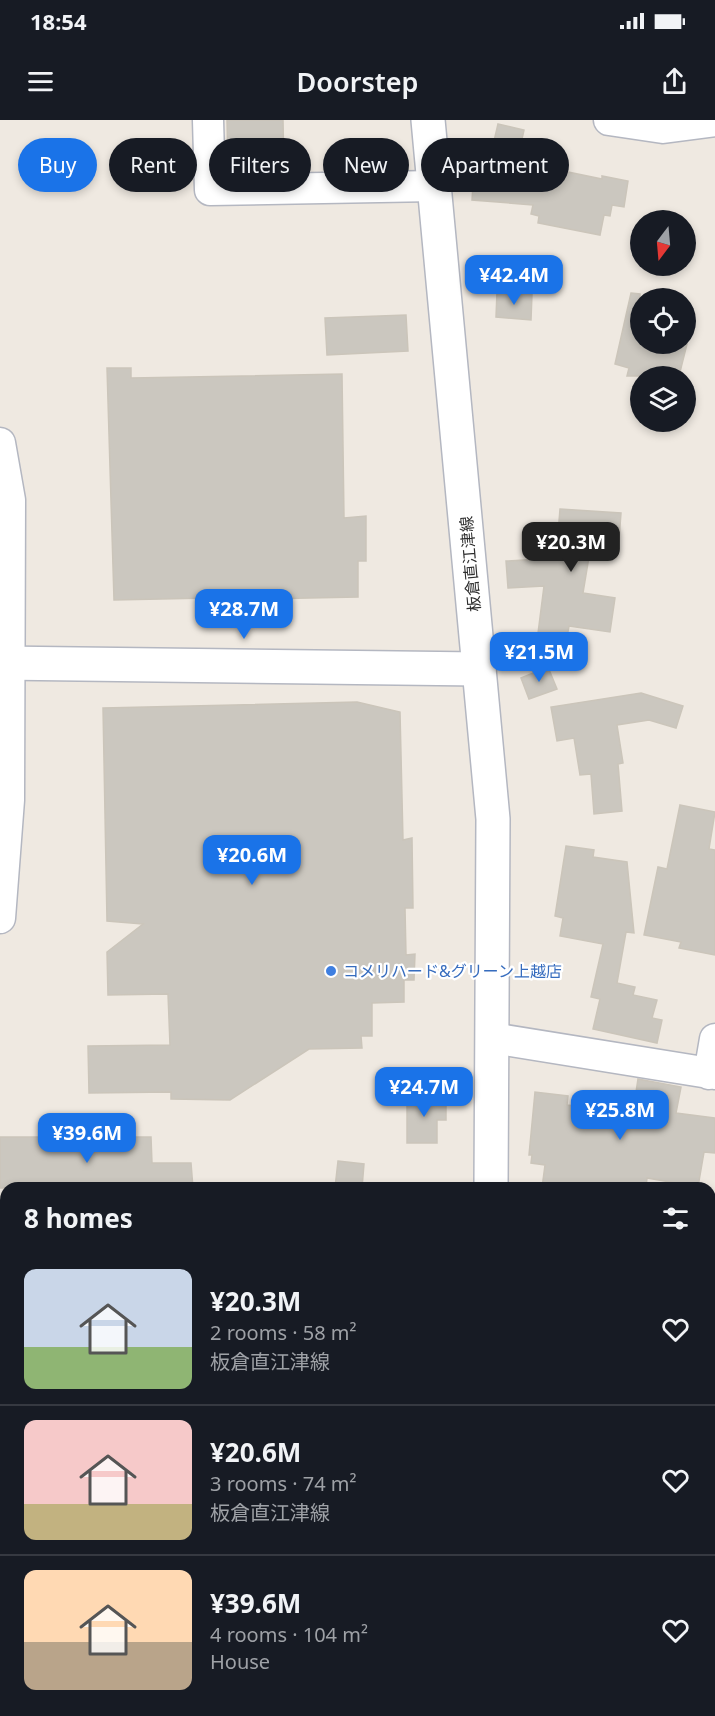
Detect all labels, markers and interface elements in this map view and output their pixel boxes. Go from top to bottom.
text: 18:54 [30,6,87,36]
text: Doorstep [297,63,418,100]
icon: menu [24,65,57,98]
icon: share [658,65,691,98]
chip: Buy [18,138,97,192]
chip: Rent [109,138,197,192]
chip: Filters [209,138,311,192]
chip: New [323,138,409,192]
chip: Apartment [421,138,569,192]
north arrow [630,210,696,276]
map controls [630,210,696,432]
pin: ¥42.4M [465,255,563,306]
text: ¥42.4M [479,261,549,288]
button: locate [630,288,696,354]
button: layers [630,366,696,432]
street label: 板倉直江津線 [455,515,485,613]
pin: ¥20.3M [522,522,620,573]
text: ¥20.3M [536,528,606,555]
pin: ¥28.7M [195,589,293,640]
text: ¥28.7M [209,595,279,622]
pin: ¥21.5M [490,632,588,683]
text: ¥21.5M [504,638,574,665]
pin: ¥20.6M [203,835,301,886]
text: ¥20.6M [217,841,287,868]
place label: コメリハード&グリーン上越店 [343,960,562,982]
marker: コメリハード&グリーン上越店 [324,964,338,978]
pin: ¥24.7M [375,1067,473,1118]
text: ¥24.7M [389,1073,459,1100]
pin: ¥25.8M [571,1090,669,1141]
text: ¥25.8M [585,1096,655,1123]
pin: ¥39.6M [38,1113,136,1164]
text: ¥39.6M [52,1119,122,1146]
text: 8 homes [24,1200,133,1236]
icon: filters [659,1202,692,1235]
text: ¥20.3M [210,1283,301,1319]
icon: home [72,1293,144,1365]
icon: heart [659,1313,692,1346]
text: 2 rooms · 58 m² [210,1319,357,1346]
text: 板倉直江津線 [210,1348,330,1375]
text: ¥20.6M [210,1434,301,1470]
icon: home [72,1444,144,1516]
icon: heart [659,1464,692,1497]
text: 3 rooms · 74 m² [210,1470,357,1497]
text: 板倉直江津線 [210,1499,330,1526]
text: ¥39.6M [210,1585,301,1621]
icon: home [72,1594,144,1666]
icon: heart [659,1614,692,1647]
text: 4 rooms · 104 m² [210,1621,368,1648]
text: House [210,1648,270,1675]

